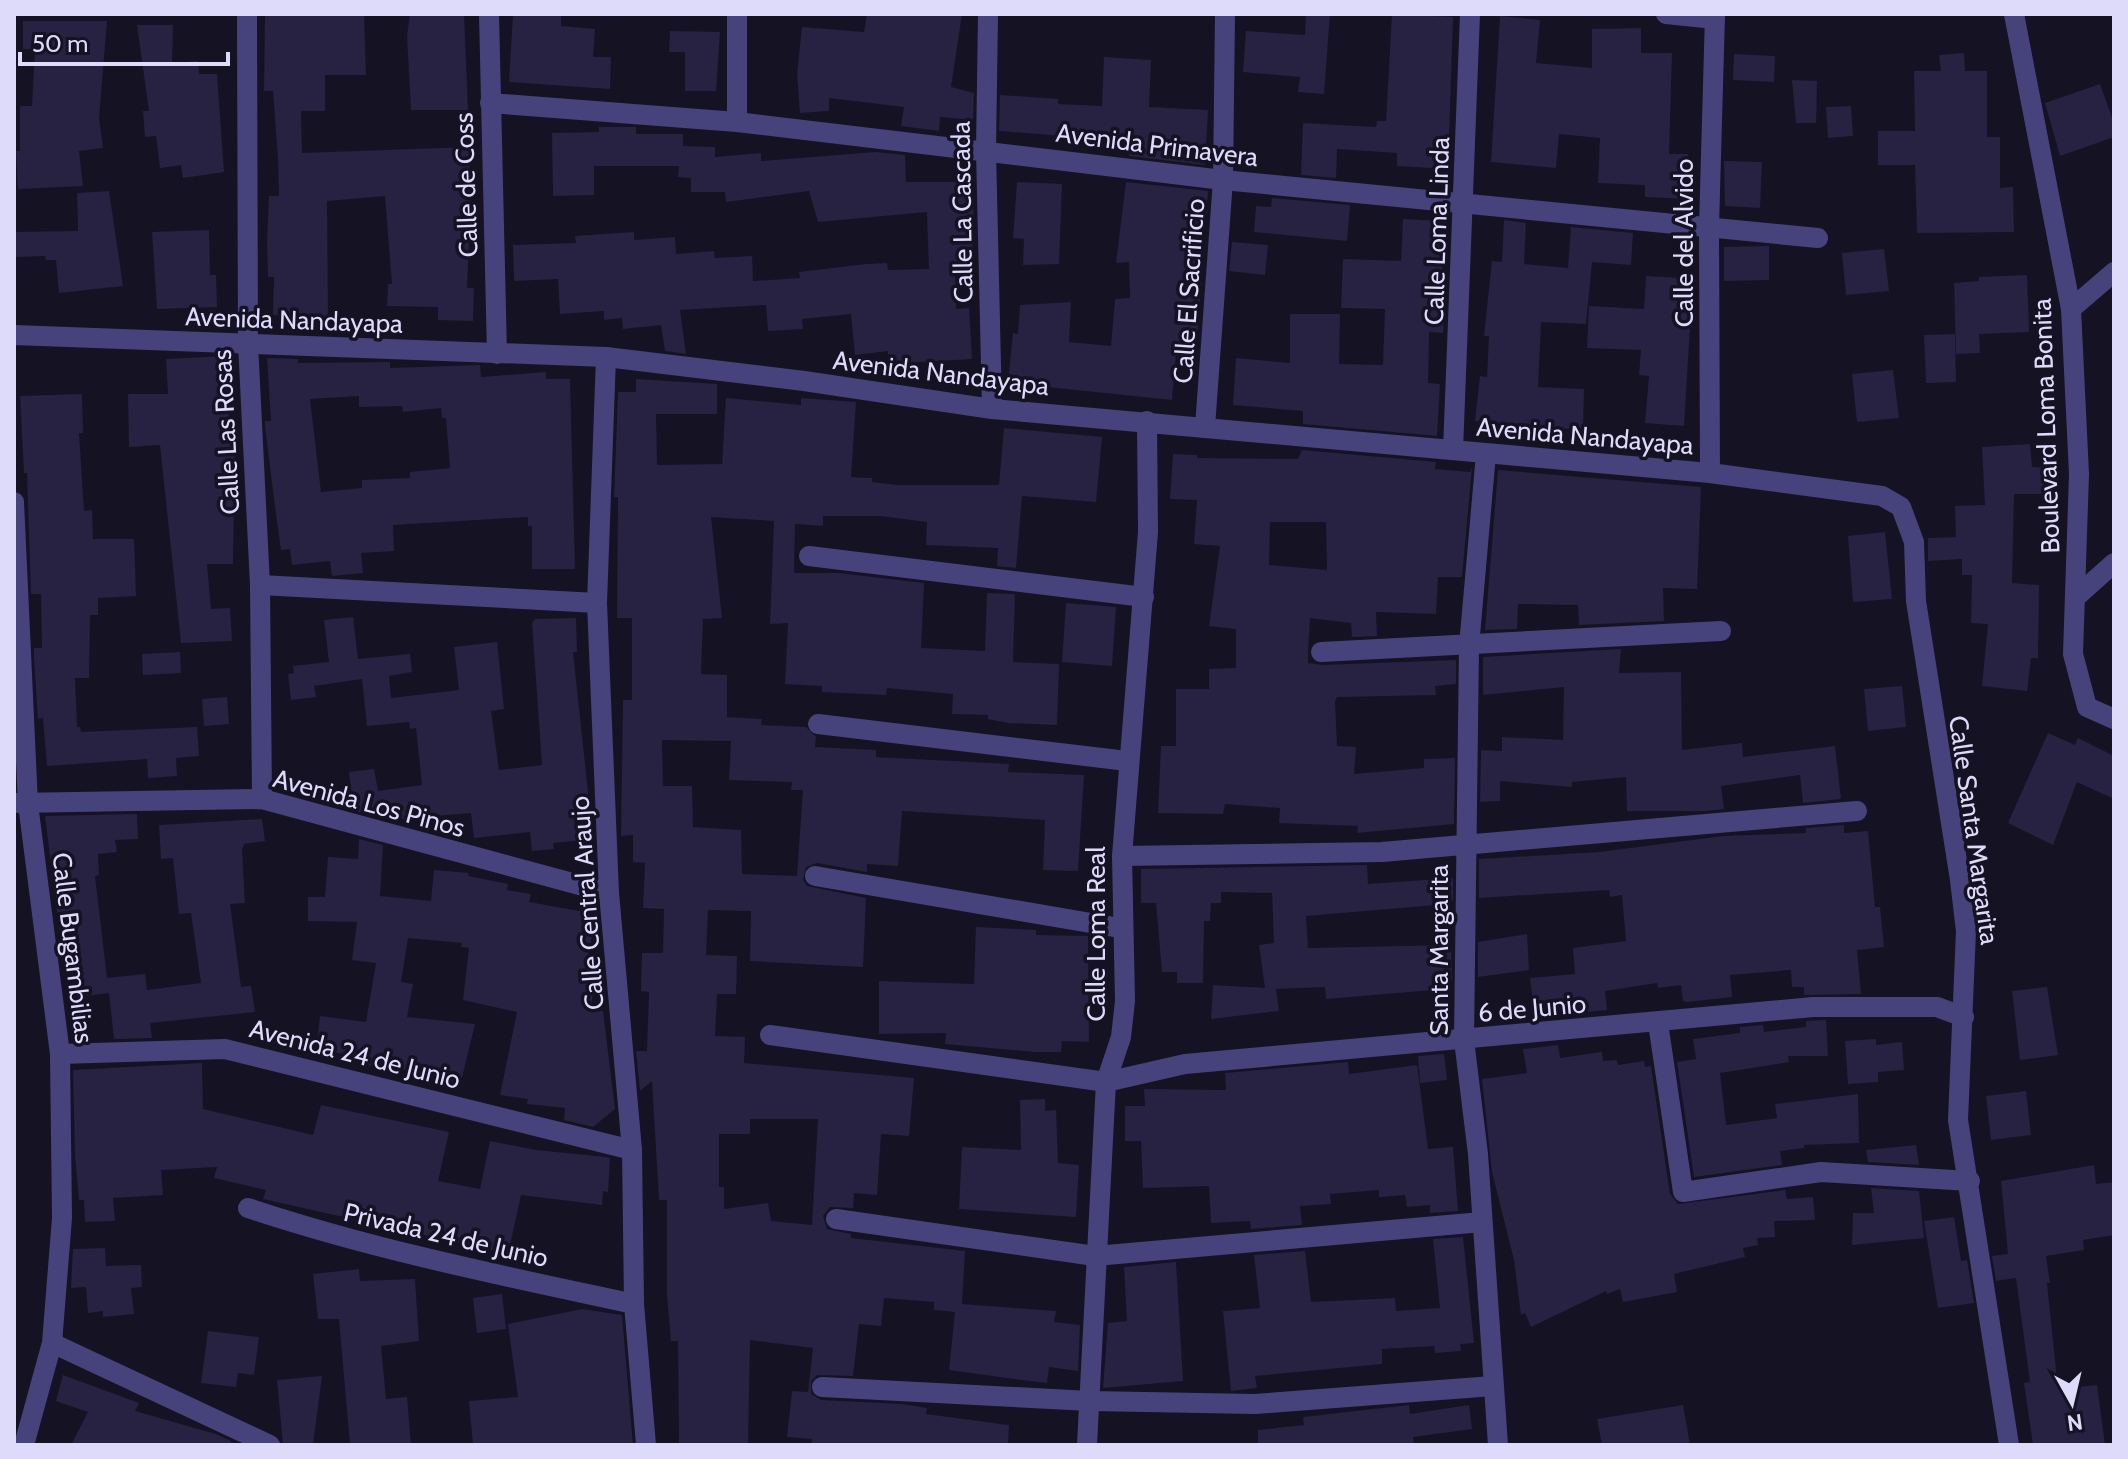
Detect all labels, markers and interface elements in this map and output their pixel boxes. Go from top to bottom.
scale bar [20,16,228,66]
text: 50 m [32,29,88,58]
street label: Calle de Coss [447,112,485,258]
street label: Avenida Primavera [1054,117,1260,173]
street label: Calle La Cascada [944,120,980,303]
street label: Calle Loma Linda [1418,136,1456,325]
street label: Calle del Alvido [1668,159,1700,327]
street label: Calle El Sacrificio [1167,198,1211,384]
street label: Boulevard Loma Bonita [2026,297,2066,554]
street label: Avenida Nandayapa [185,300,404,340]
street label: Avenida Nandayapa [831,344,1051,402]
street label: Calle Las Rosas [206,348,246,515]
street label: Avenida Nandayapa [1475,411,1695,461]
street label: Calle Santa Margarita [1942,714,2006,947]
street label: Avenida Los Pinos [270,762,469,844]
street label: Calle Central Araujo [564,795,610,1011]
street label: Calle Loma Real [1080,846,1112,1022]
street label: Calle Bugambilias [45,851,101,1045]
street label: Santa Margarita [1423,864,1455,1035]
street label: 6 de Junio [1477,987,1587,1029]
street label: Avenida 24 de Junio [246,1012,464,1096]
street label: Privada 24 de Junio [341,1196,551,1274]
north arrow [2032,1363,2112,1443]
text: N [2065,1408,2084,1437]

